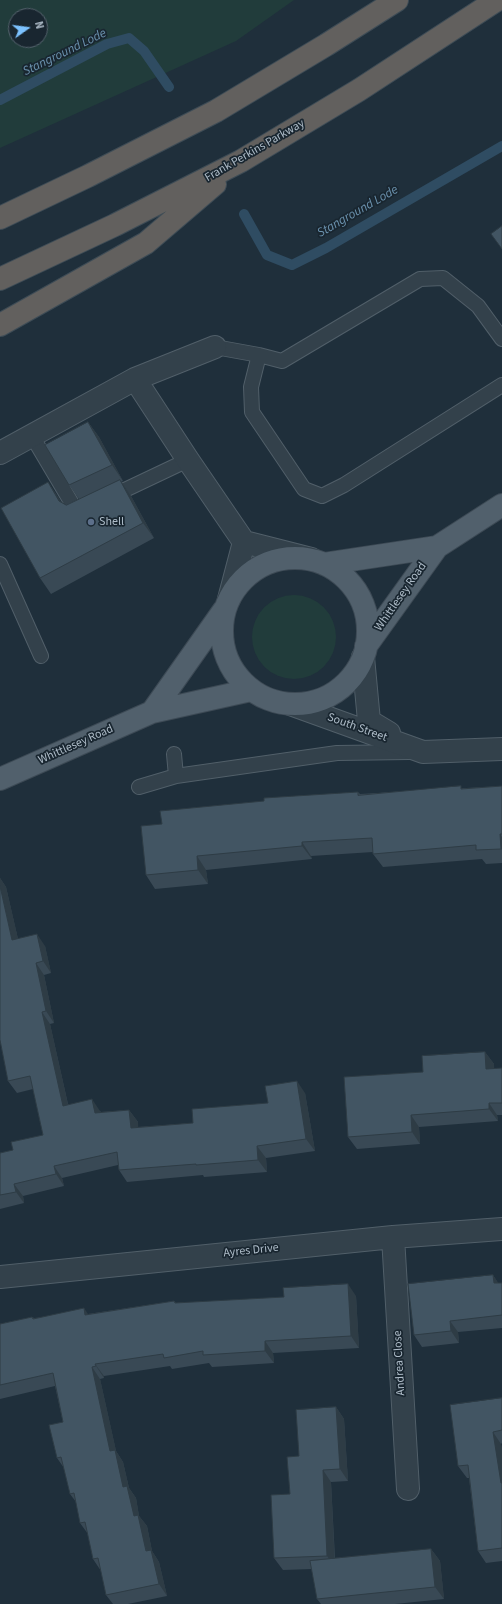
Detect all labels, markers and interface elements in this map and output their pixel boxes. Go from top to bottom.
north arrow [8,8,48,48]
text: N [31,20,47,31]
water label: Stanground Lode [21,26,109,80]
street label: Frank Perkins Parkway [203,117,307,185]
water label: Stanground Lode [315,182,401,242]
place label: Shell [99,515,124,529]
marker: Shell [86,517,96,527]
street label: Whittlesey Road [372,560,430,634]
street label: South Street [325,711,389,745]
street label: Whittlesey Road [36,722,116,768]
street label: Ayres Drive [223,1241,279,1261]
street label: Andrea Close [391,1330,409,1396]

